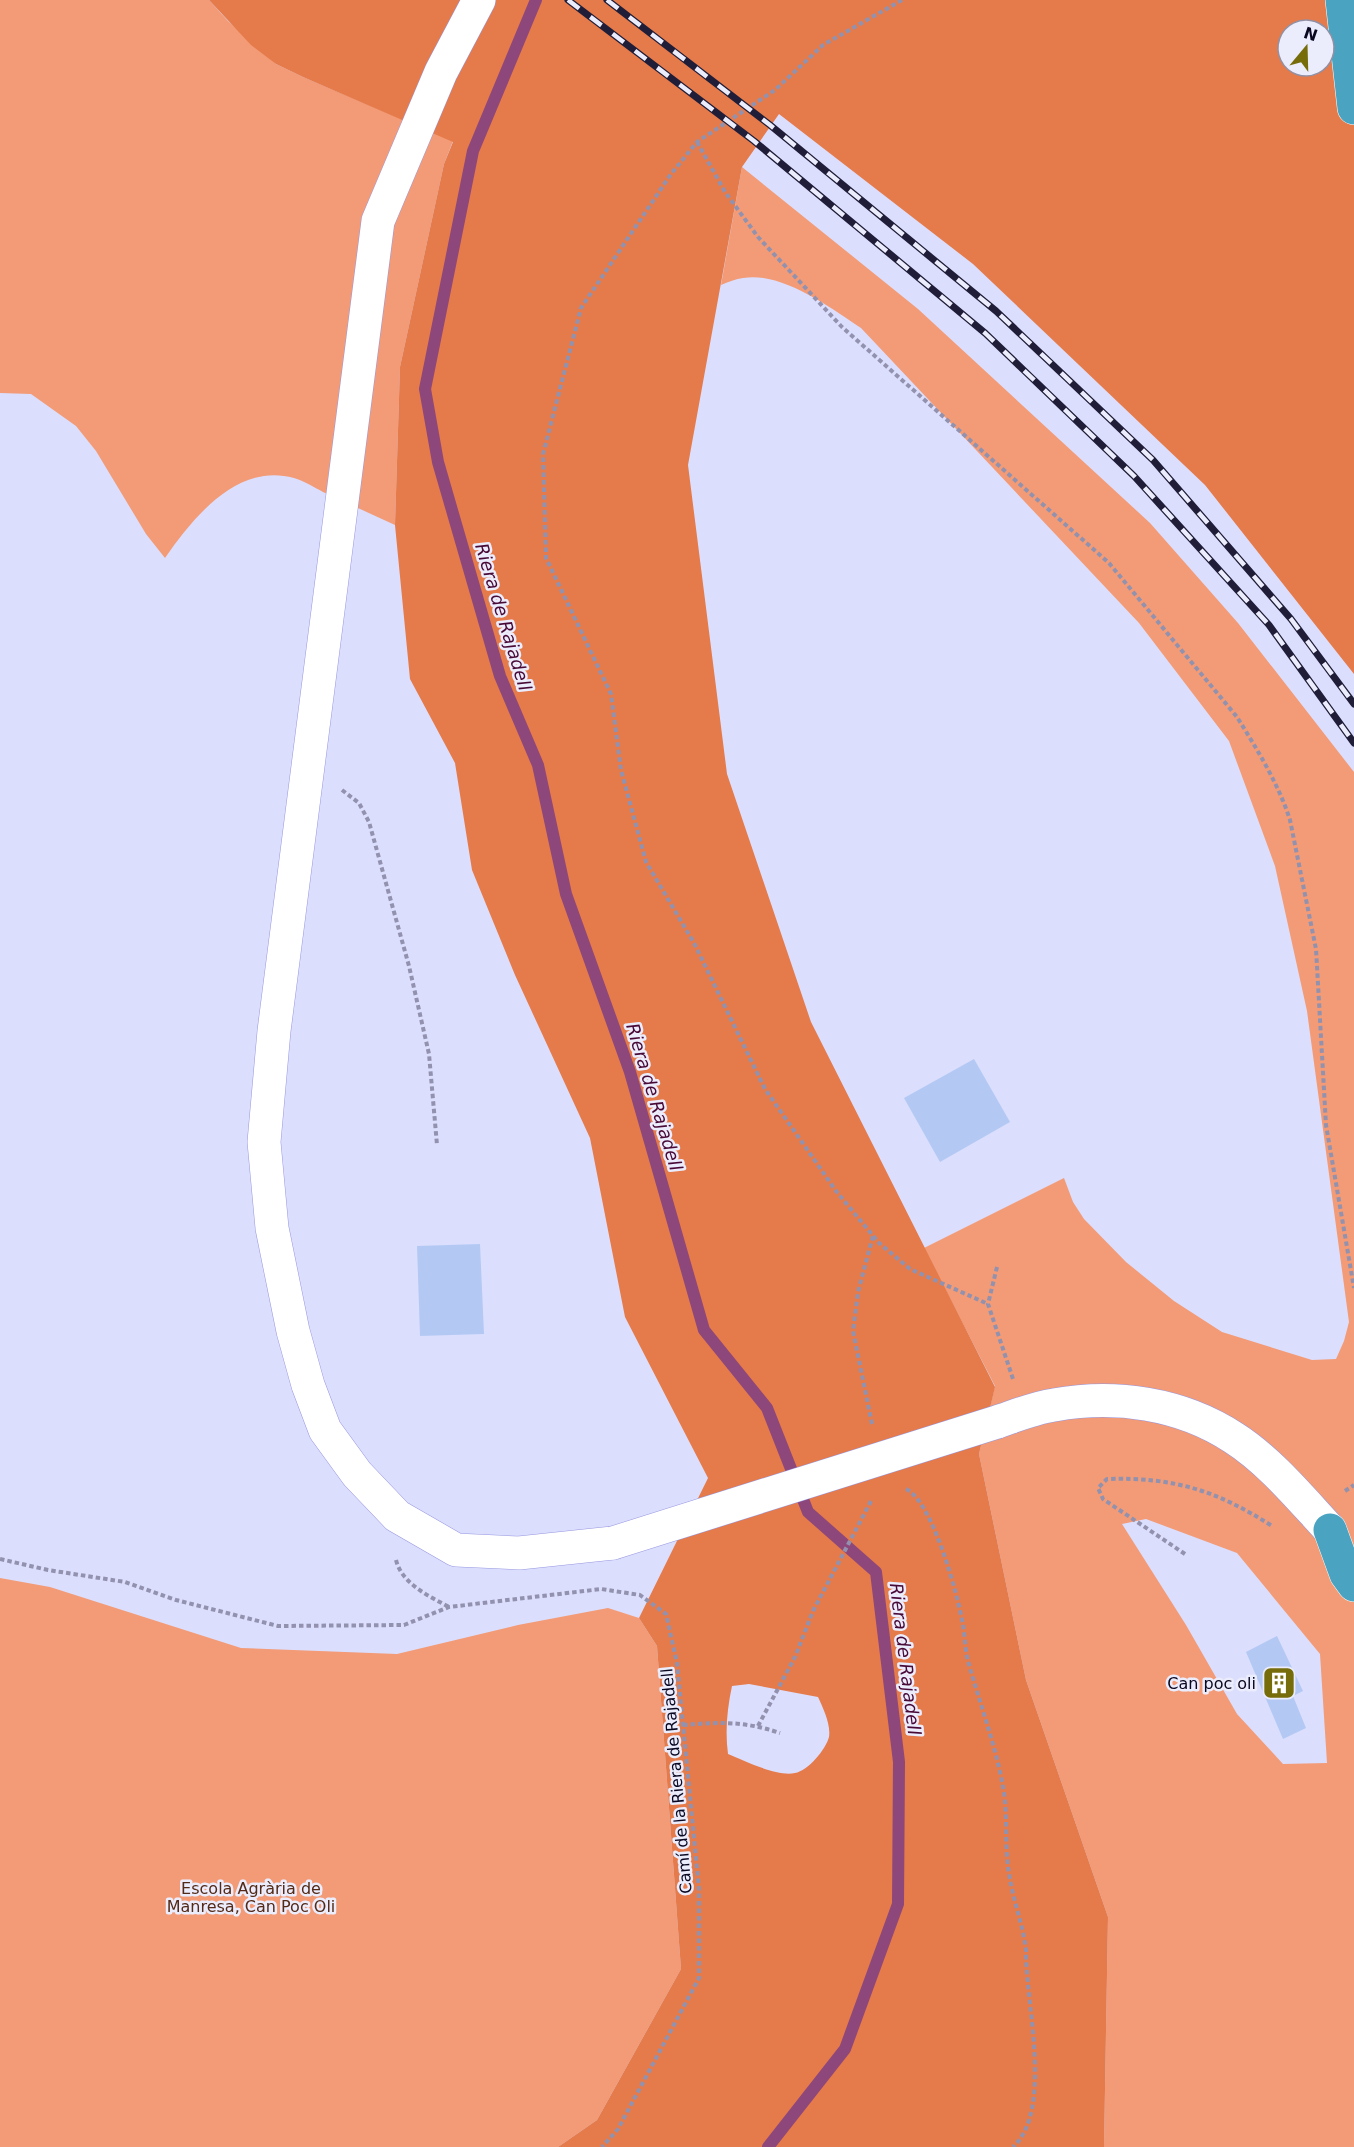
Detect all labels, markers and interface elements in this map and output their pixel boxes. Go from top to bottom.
north arrow [1276,18,1336,78]
text: N [1301,23,1320,45]
water label: Riera de Rajadell [471,541,536,693]
water label: Riera de Rajadell [622,1021,687,1173]
water label: Riera de Rajadell [886,1582,925,1736]
building icon: Can poc oli [1261,1665,1297,1701]
street label: Camí de la Riera de Rajadell [657,1667,696,1894]
place label: Can poc oli [1167,1674,1256,1693]
park label: Escola Agrària de Manresa, Can Poc Oli [167,1879,335,1916]

